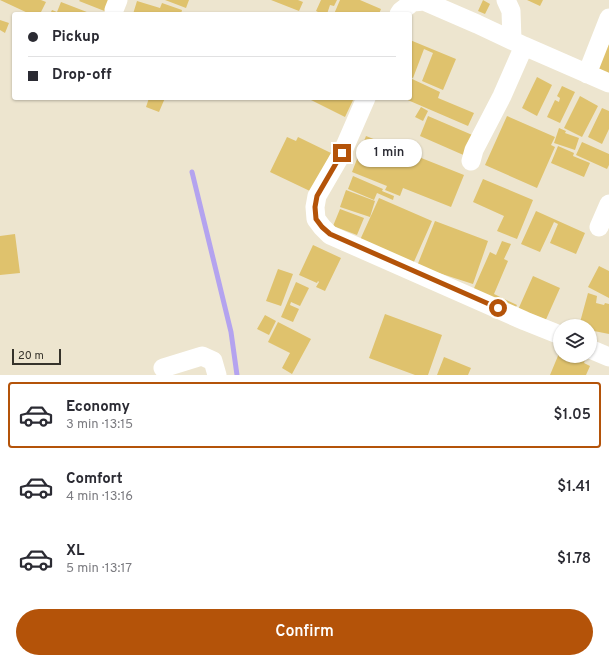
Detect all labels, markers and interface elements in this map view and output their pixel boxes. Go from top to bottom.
text: Pickup [52,28,100,47]
text: Drop-off [52,66,112,85]
callout: 1 min [356,139,422,167]
route end [333,144,351,162]
text: 1 min [374,145,404,161]
route start [489,299,507,317]
map controls [553,319,597,363]
button: layers [553,319,597,363]
scale bar [12,347,61,366]
text: 20 m [18,349,44,363]
icon: car [18,397,54,433]
text: Economy [66,398,130,417]
text: $1.05 [554,406,591,425]
text: 3 min · 13:15 [66,417,133,433]
icon: car [18,469,54,505]
text: Comfort [66,470,123,489]
text: $1.41 [557,478,591,497]
text: 4 min · 13:16 [66,489,133,505]
icon: car [18,541,54,577]
text: XL [66,542,84,561]
text: $1.78 [557,550,591,569]
text: 5 min · 13:17 [66,561,132,577]
button: Confirm [16,609,593,655]

